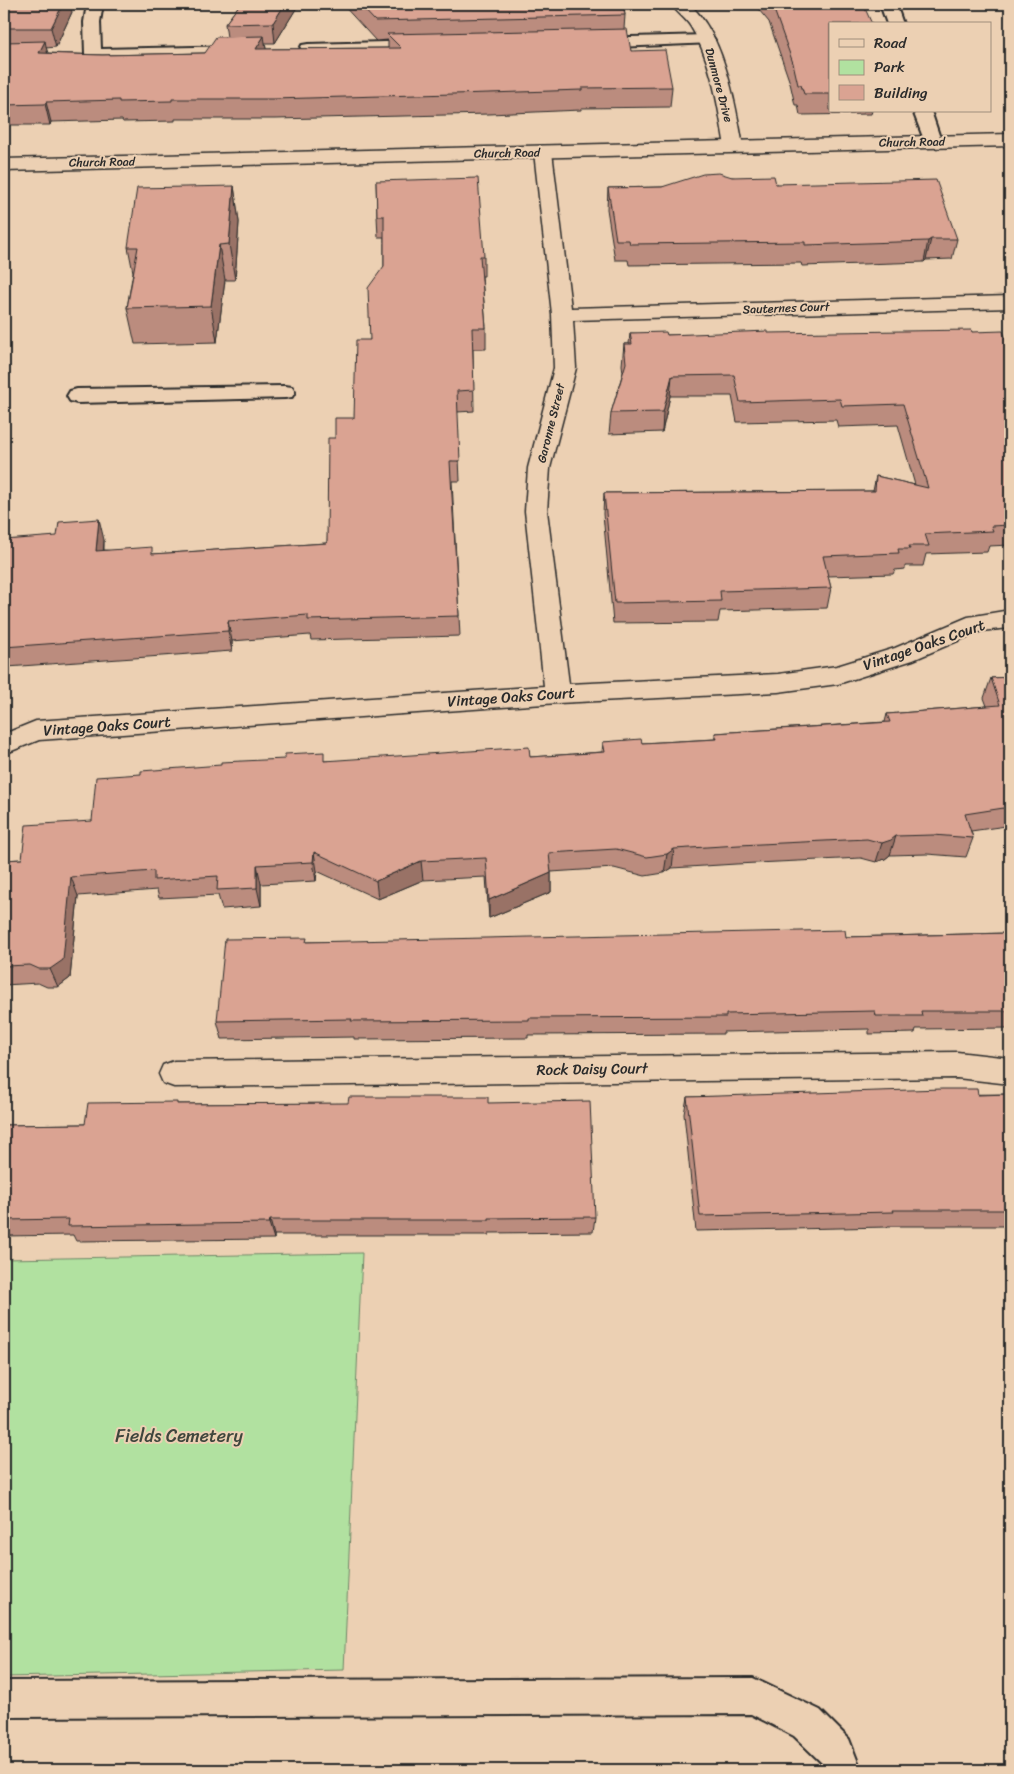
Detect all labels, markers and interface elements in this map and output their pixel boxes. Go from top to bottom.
legend [829,22,992,112]
text: Road [874,30,907,56]
street label: Dunmore Drive [698,45,740,125]
text: Park [874,54,905,80]
text: Building [874,80,928,106]
street label: Church Road [879,130,946,154]
street label: Church Road [474,141,541,165]
street label: Church Road [69,150,136,174]
street label: Sauternes Court [742,295,831,321]
street label: Garonne Street [530,380,572,465]
street label: Vintage Oaks Court [859,612,989,678]
street label: Vintage Oaks Court [446,680,576,714]
street label: Vintage Oaks Court [42,709,172,743]
street label: Rock Daisy Court [536,1055,649,1083]
park label: Fields Cemetery [115,1420,243,1452]

